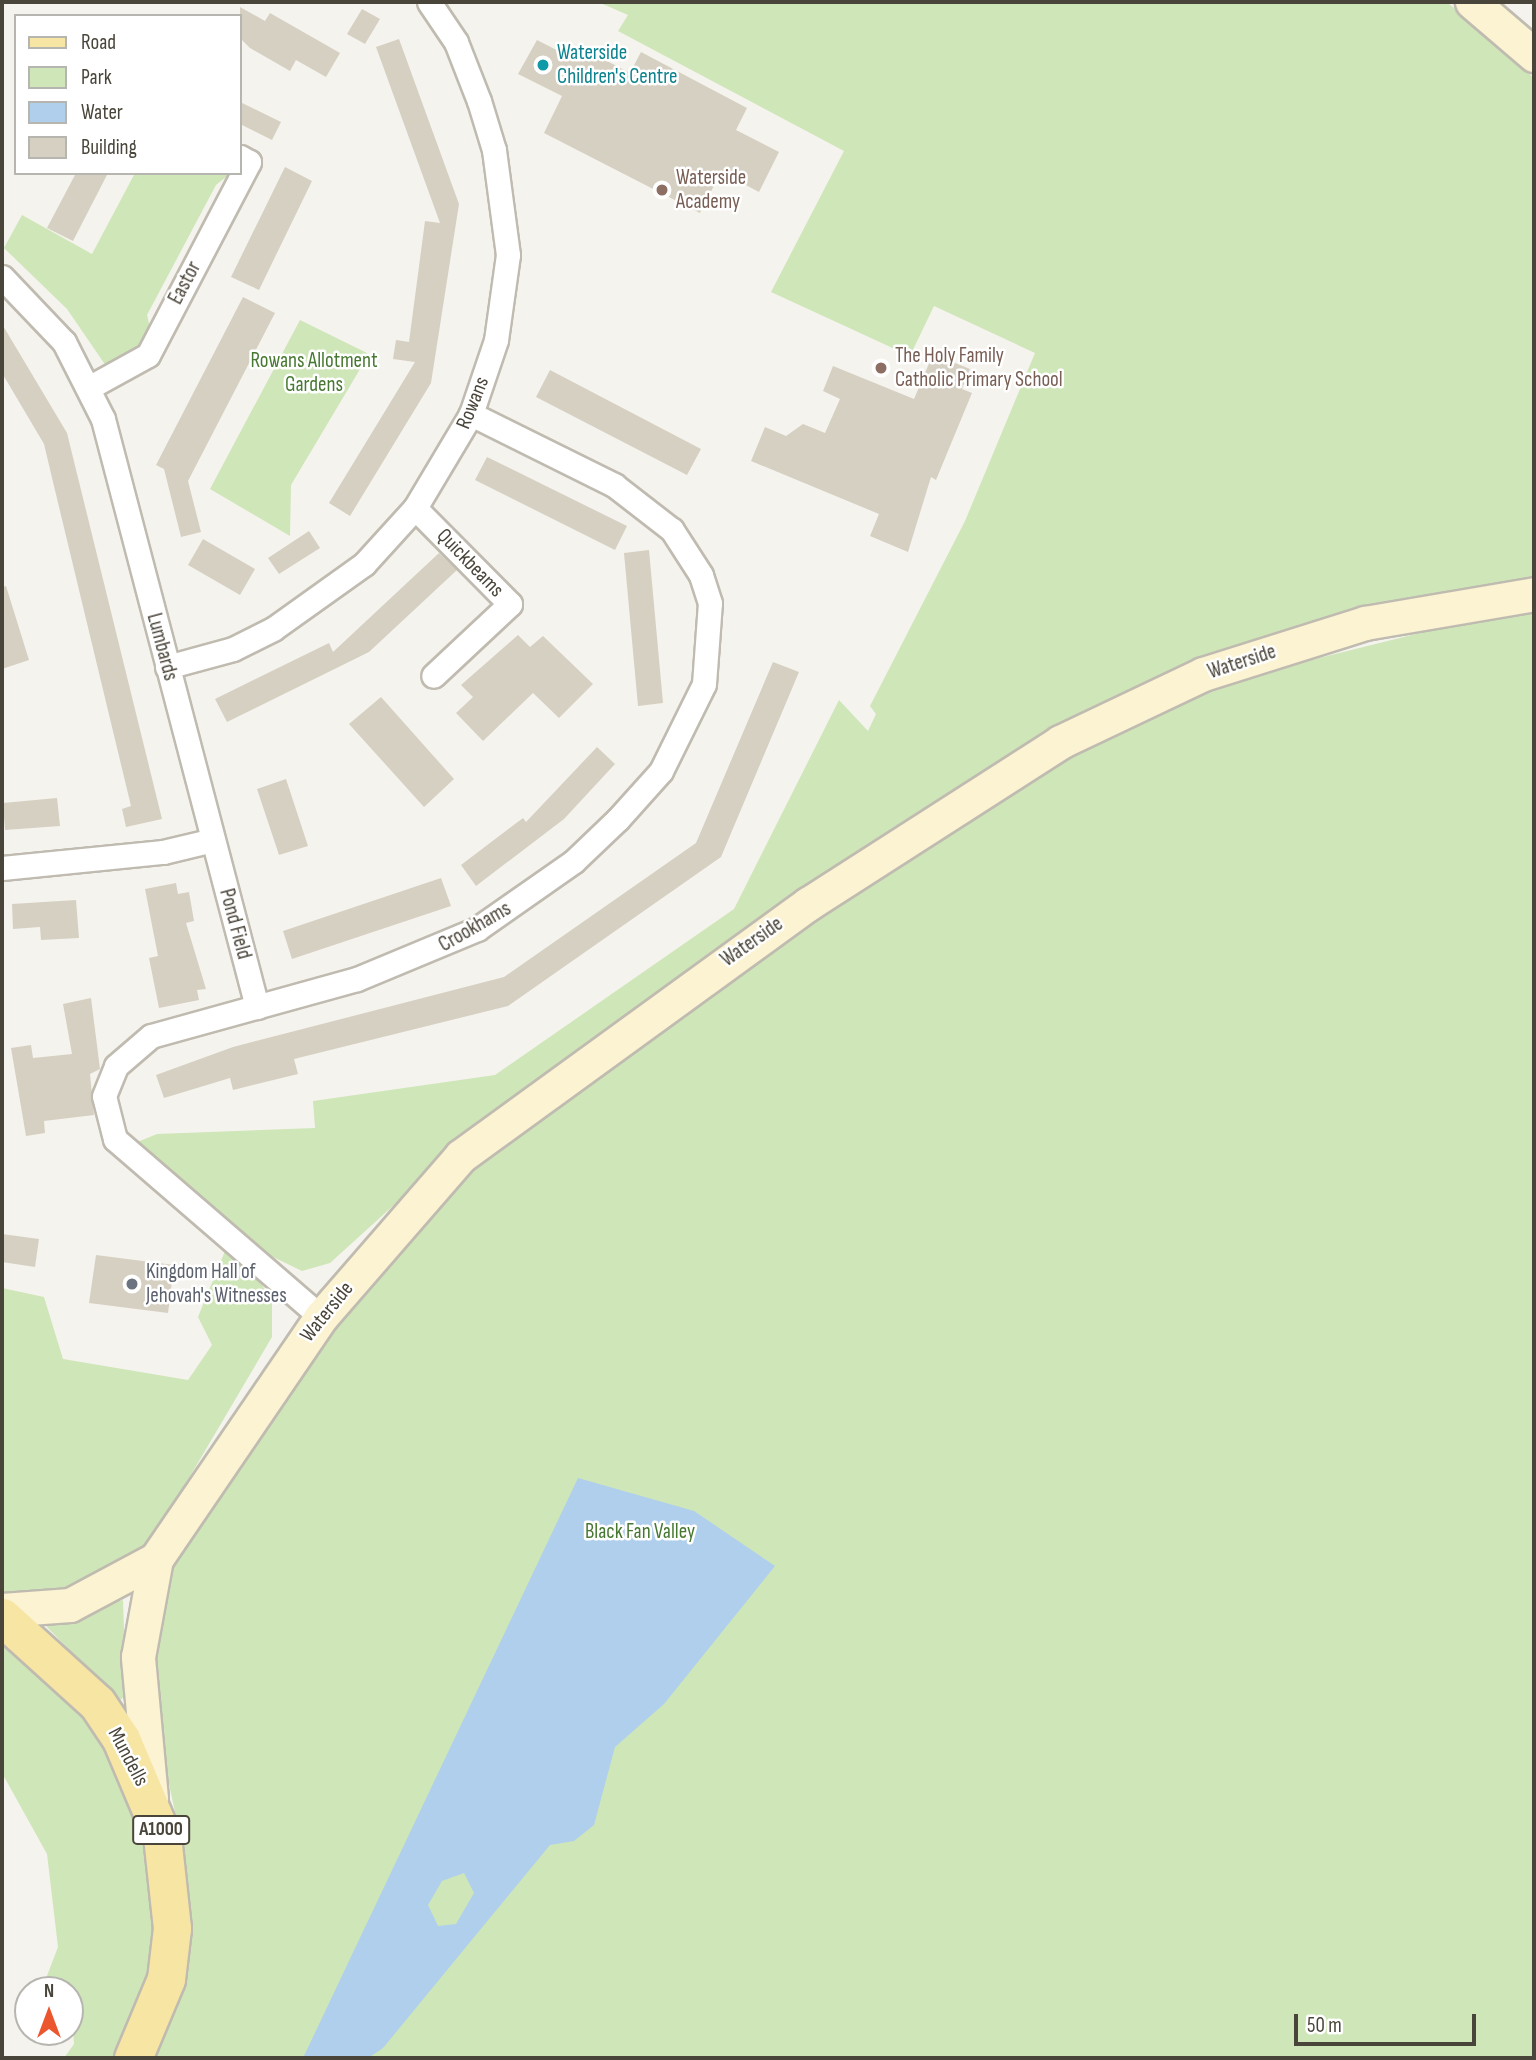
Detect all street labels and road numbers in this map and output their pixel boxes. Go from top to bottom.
street label: Eastor [163,257,207,309]
street label: Rowans [451,373,495,433]
street label: Quickbeams [431,523,509,603]
street label: Lumbards [141,611,183,683]
street label: Waterside [1205,639,1279,685]
street label: Pond Field [214,886,256,962]
street label: Crookhams [434,896,516,958]
street label: Waterside [716,912,788,972]
street label: Waterside [295,1277,359,1347]
street label: Mundells [102,1723,154,1791]
road number: A1000 [131,1814,191,1846]

